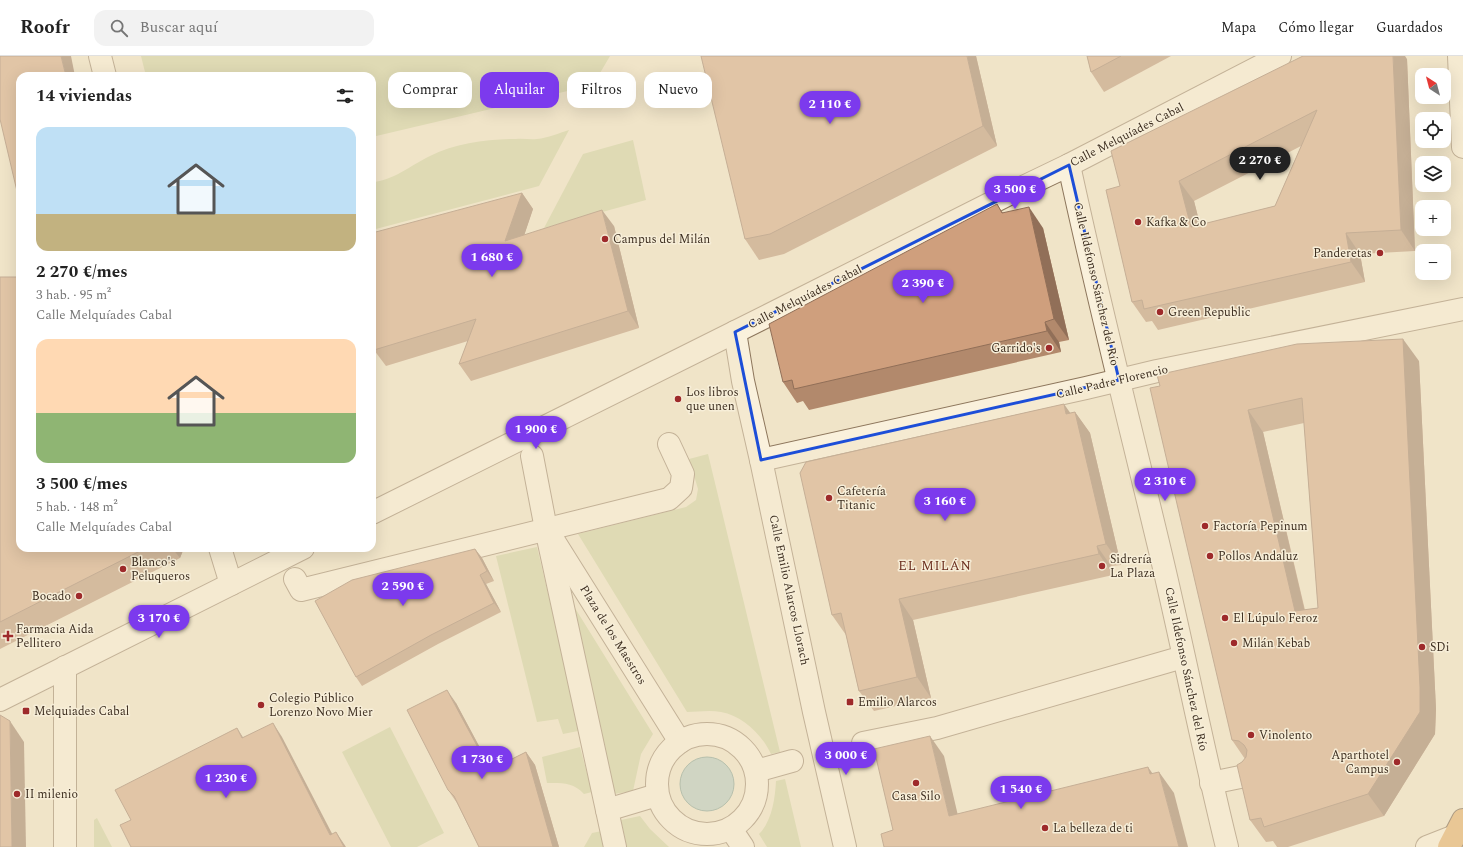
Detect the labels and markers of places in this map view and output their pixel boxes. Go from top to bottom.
pin: 2 110 € [793,91,867,125]
pin: 2 270 € [1223,147,1297,181]
pin: 3 500 € [978,176,1052,210]
place label: Kafka & Co [1146,213,1206,232]
marker: Kafka & Co [1133,217,1143,227]
place label: Campus del Milán [613,230,710,249]
marker: Campus del Milán [600,234,610,244]
pin: 1 680 € [455,244,529,278]
place label: Panderetas [1313,244,1372,263]
marker: Panderetas [1375,248,1385,258]
pin: 2 390 € [886,270,960,304]
place label: Green Republic [1168,303,1251,322]
marker: Green Republic [1155,307,1165,317]
place label: Garrido's [991,339,1041,358]
marker: Garrido's [1044,343,1054,353]
place label: Los libros que unen [686,383,739,416]
marker: Los libros que unen [673,394,683,404]
pin: 1 900 € [499,416,573,450]
pin: 2 310 € [1128,468,1202,502]
place label: Cafetería Titanic [837,482,886,515]
pin: 3 160 € [908,488,982,522]
marker: Cafetería Titanic [824,493,834,503]
place label: Factoría Pepinum [1213,517,1308,536]
marker: Factoría Pepinum [1200,521,1210,531]
place label: Pollos Andaluz [1218,547,1298,566]
place label: Sidrería La Plaza [1110,550,1155,583]
marker: Pollos Andaluz [1205,551,1215,561]
place label: Blanco's Peluqueros [131,553,190,586]
marker: Sidrería La Plaza [1097,561,1107,571]
marker: Blanco's Peluqueros [118,564,128,574]
pin: 2 590 € [366,573,440,607]
place label: Bocado [32,587,71,606]
marker: Bocado [74,591,84,601]
pin: 3 170 € [122,605,196,639]
place label: El Lúpulo Feroz [1233,609,1318,628]
marker: El Lúpulo Feroz [1220,613,1230,623]
place label: Farmacia Aida Pellitero [16,620,94,653]
marker: Farmacia Aida Pellitero [3,631,13,641]
place label: Milán Kebab [1242,634,1310,653]
marker: Milán Kebab [1229,638,1239,648]
place label: SDi [1430,638,1450,657]
marker: SDi [1417,642,1427,652]
place label: Colegio Público Lorenzo Novo Mier [269,689,373,722]
place label: Emilio Alarcos [858,693,937,712]
marker: Emilio Alarcos [845,697,855,707]
marker: Colegio Público Lorenzo Novo Mier [256,700,266,710]
place label: Melquiades Cabal [34,702,129,721]
marker: Melquiades Cabal [21,706,31,716]
place label: Vinolento [1259,726,1312,745]
marker: Vinolento [1246,730,1256,740]
pin: 3 000 € [809,742,883,776]
pin: 1 730 € [445,746,519,780]
place label: Aparthotel Campus [1331,746,1389,779]
marker: Aparthotel Campus [1392,757,1402,767]
pin: 1 230 € [189,765,263,799]
pin: 1 540 € [984,776,1058,810]
marker: Casa Silo [911,778,921,788]
place label: II milenio [25,785,78,804]
place label: Casa Silo [892,787,940,806]
marker: II milenio [12,789,22,799]
place label: La belleza de ti [1053,819,1133,838]
marker: La belleza de ti [1040,823,1050,833]

